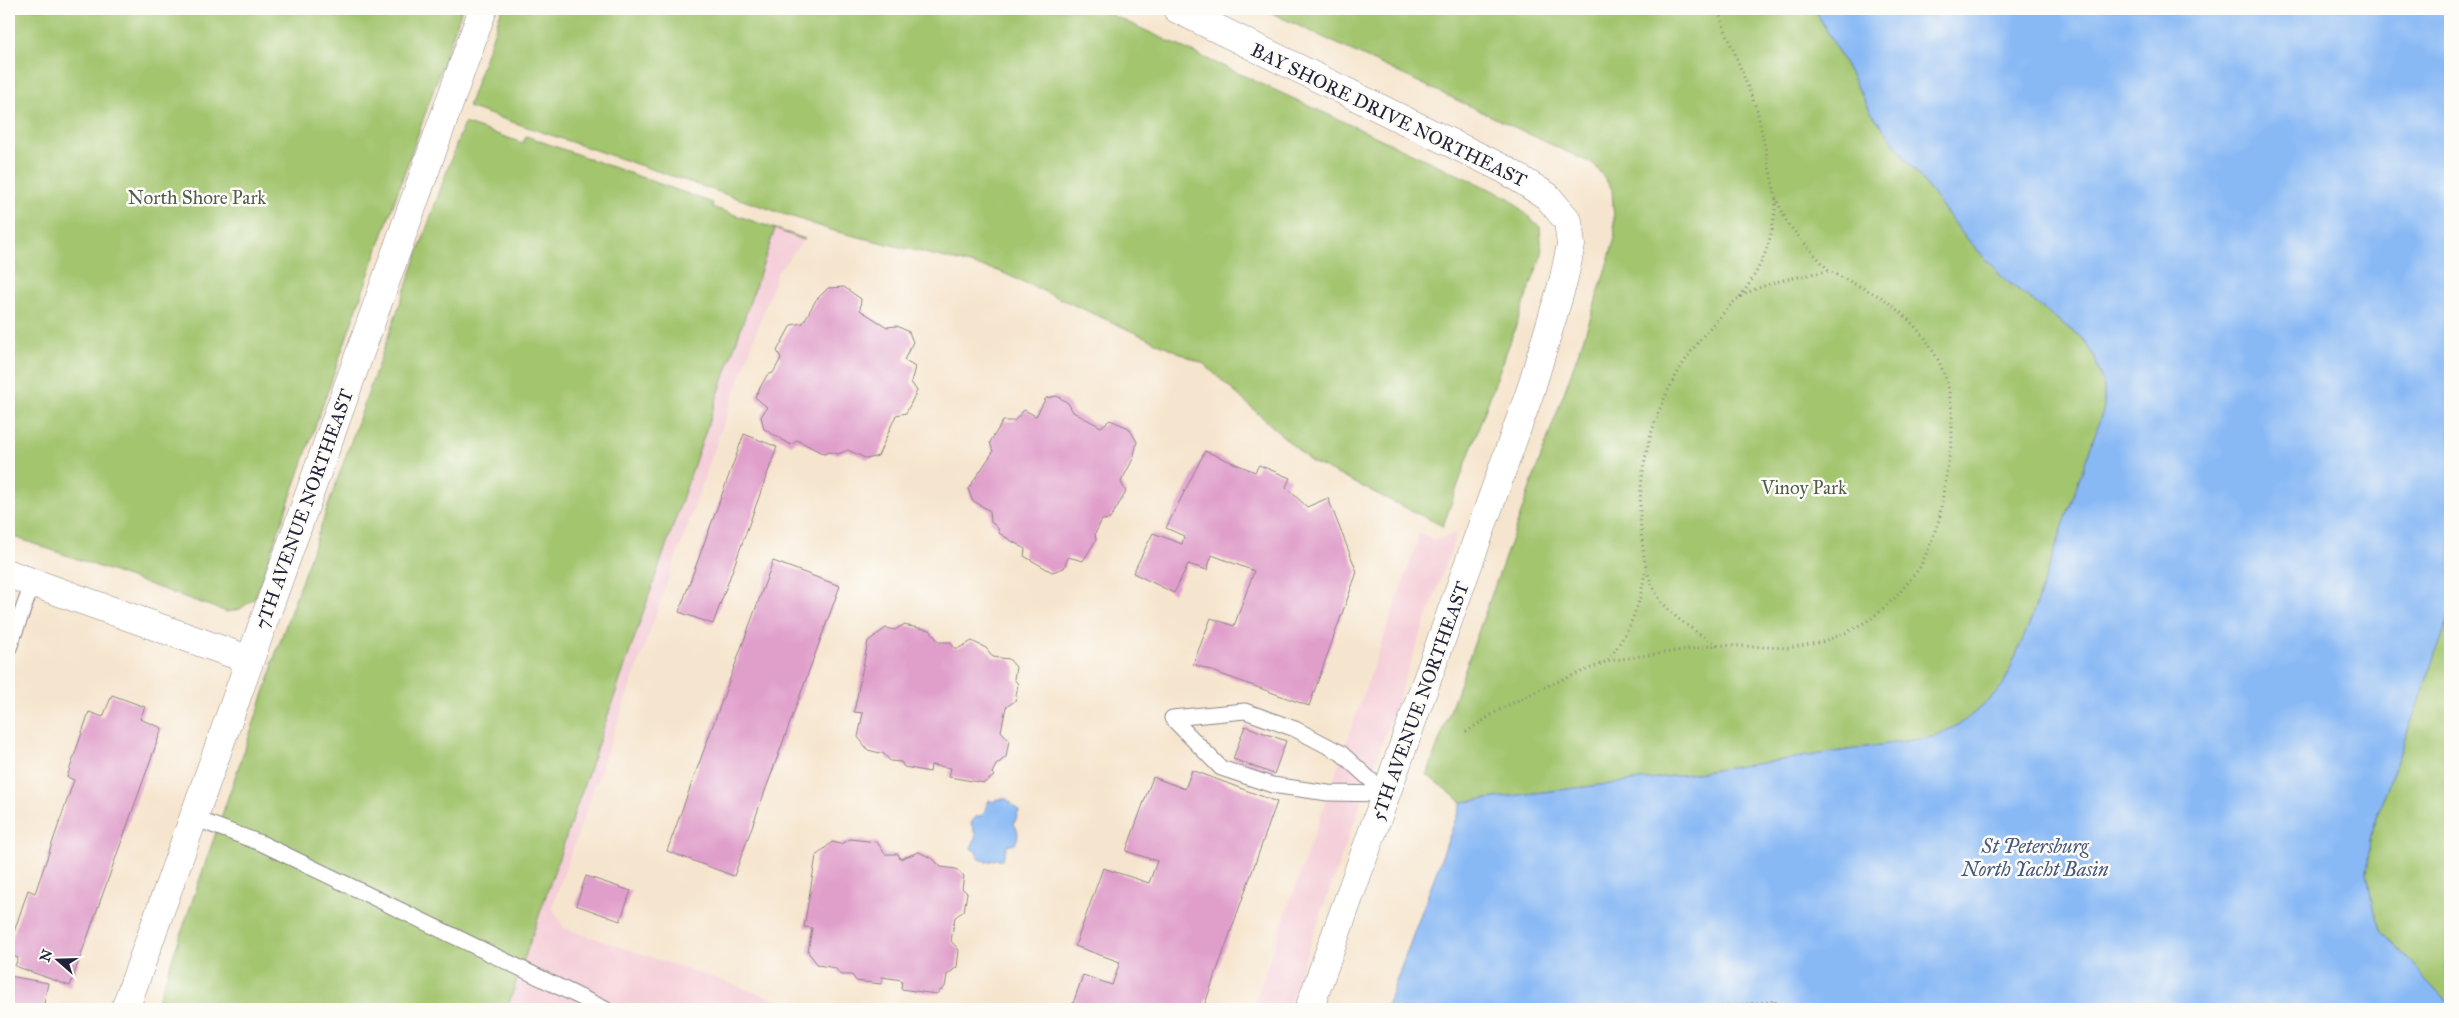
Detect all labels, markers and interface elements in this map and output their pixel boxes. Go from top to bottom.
street label: BAY SHORE DRIVE NORTHEAST [1247,38,1531,192]
park label: North Shore Park [128,186,266,209]
street label: 7TH AVENUE NORTHEAST [250,386,358,632]
park label: Vinoy Park [1760,476,1847,499]
street label: 5TH AVENUE NORTHEAST [1366,578,1474,824]
water label: St Petersburg North Yacht Basin [1961,834,2109,881]
north arrow [32,936,82,986]
text: N [36,947,56,964]

